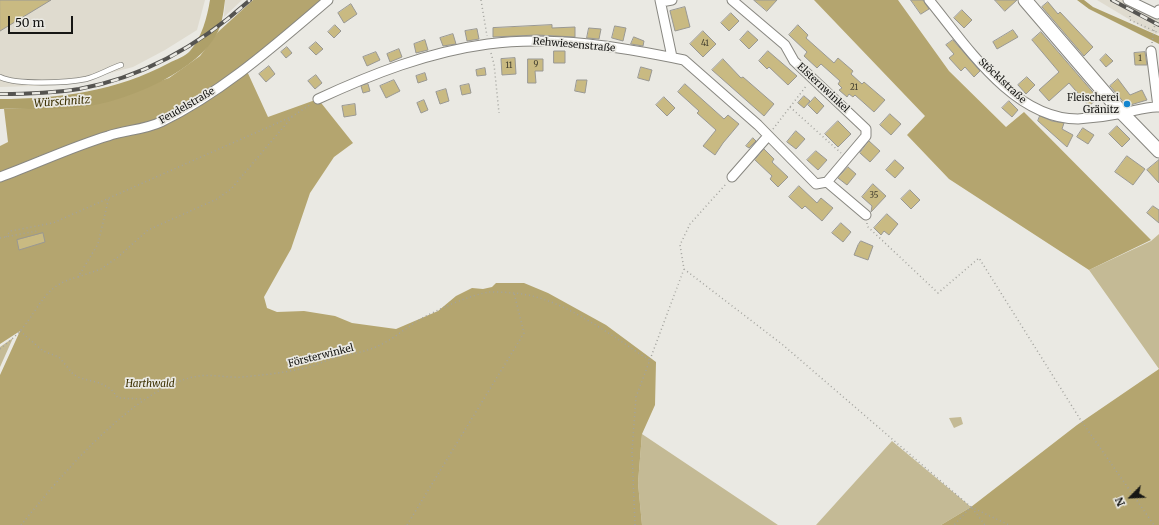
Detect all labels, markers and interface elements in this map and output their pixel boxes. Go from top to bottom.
scale bar [10,8,75,34]
text: 50 m [15,15,44,30]
street label: Rehwiesenstraße [532,35,616,55]
house number: 41 [701,39,709,49]
house number: 1 [1138,54,1142,64]
street label: Stöcklstraße [976,56,1028,106]
house number: 9 [534,60,538,70]
house number: 11 [506,61,512,71]
street label: Elsternwinkel [794,61,852,115]
house number: 21 [850,83,858,93]
street label: Feudelstraße [157,85,217,127]
place label: Fleischerei Gränitz [1067,92,1119,116]
water label: Würschnitz [33,93,91,111]
marker: Fleischerei Gränitz [1122,99,1132,109]
house number: 35 [870,191,878,201]
street label: Försterwinkel [287,342,355,370]
park label: Harthwald [125,378,175,390]
north arrow [1111,477,1151,517]
text: N [1112,495,1128,509]

